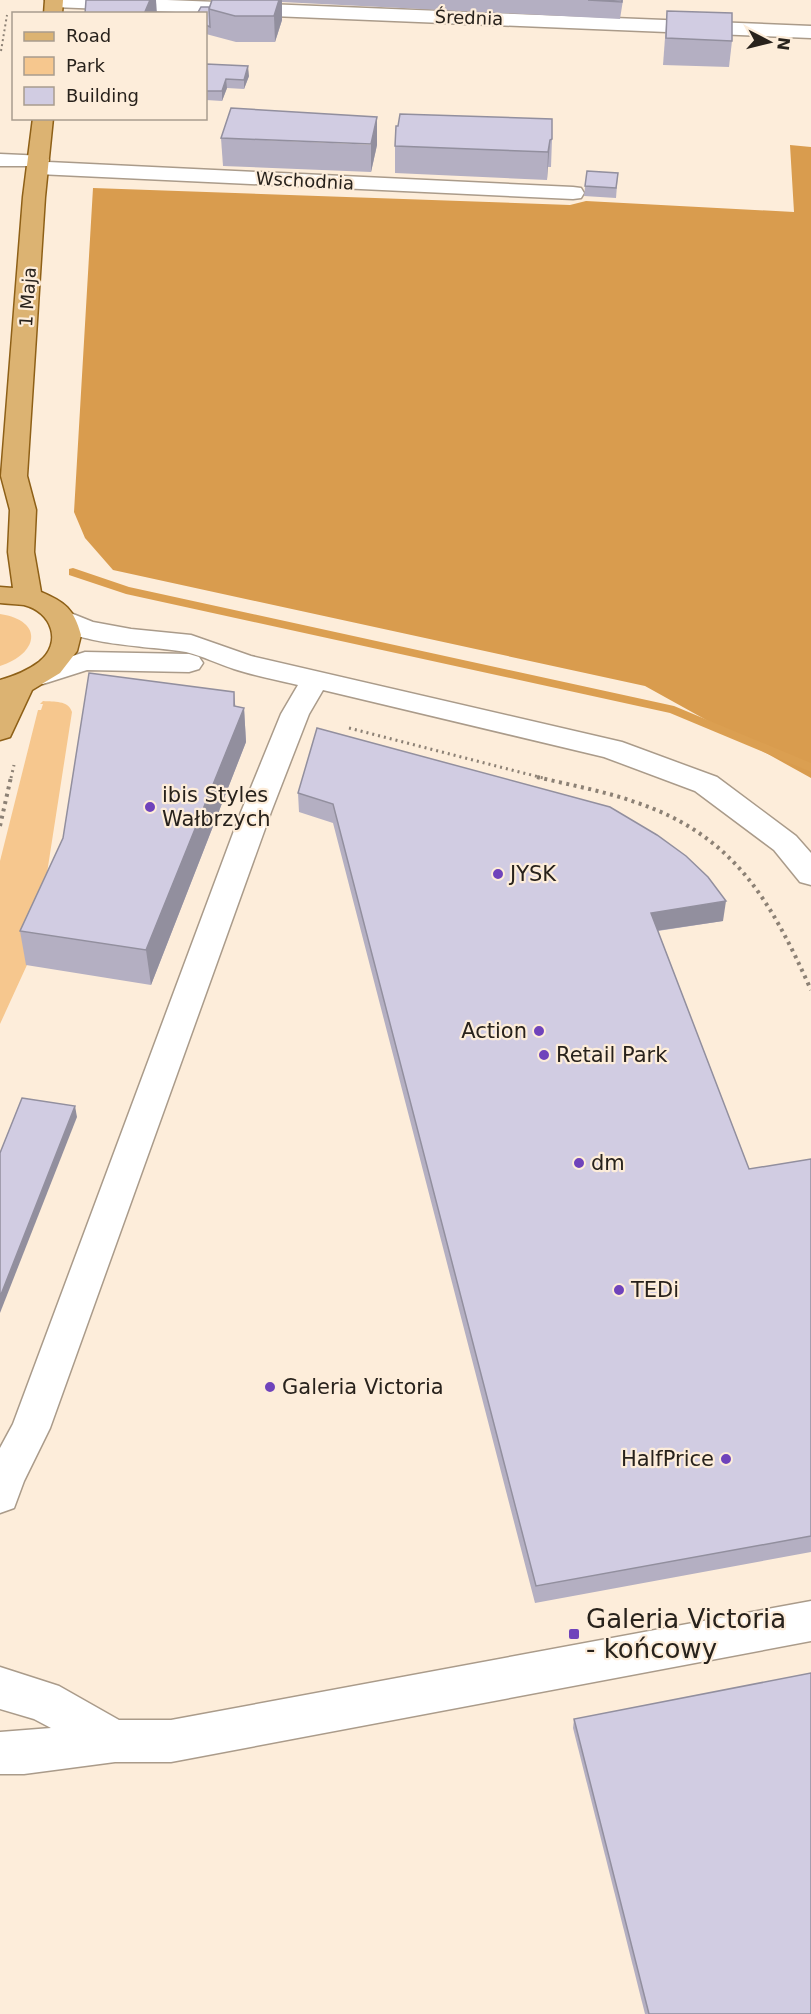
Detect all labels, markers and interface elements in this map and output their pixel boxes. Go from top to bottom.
street label: Średnia [434,6,504,29]
legend [12,12,207,120]
north arrow [739,12,799,72]
text: Road [66,25,111,46]
text: N [773,36,794,52]
text: Park [66,55,105,76]
text: Building [66,85,139,106]
street label: Wschodnia [255,167,355,194]
street label: 1 Maja [15,266,40,328]
place label: ibis Styles Wałbrzych [162,783,271,831]
marker: ibis Styles Wałbrzych [143,800,157,814]
place label: JYSK [508,862,557,886]
marker: JYSK [491,867,505,881]
place label: Action [461,1019,527,1043]
marker: Action [532,1024,546,1038]
place label: Retail Park [556,1043,668,1067]
marker: Retail Park [537,1048,551,1062]
place label: dm [591,1151,625,1175]
marker: dm [572,1156,586,1170]
place label: TEDi [630,1278,679,1302]
marker: TEDi [612,1283,626,1297]
place label: Galeria Victoria [282,1375,444,1399]
marker: Galeria Victoria [263,1380,277,1394]
place label: HalfPrice [621,1447,714,1471]
marker: HalfPrice [719,1452,733,1466]
place label: Galeria Victoria - końcowy [586,1604,786,1664]
marker: Galeria Victoria - końcowy [567,1627,581,1641]

